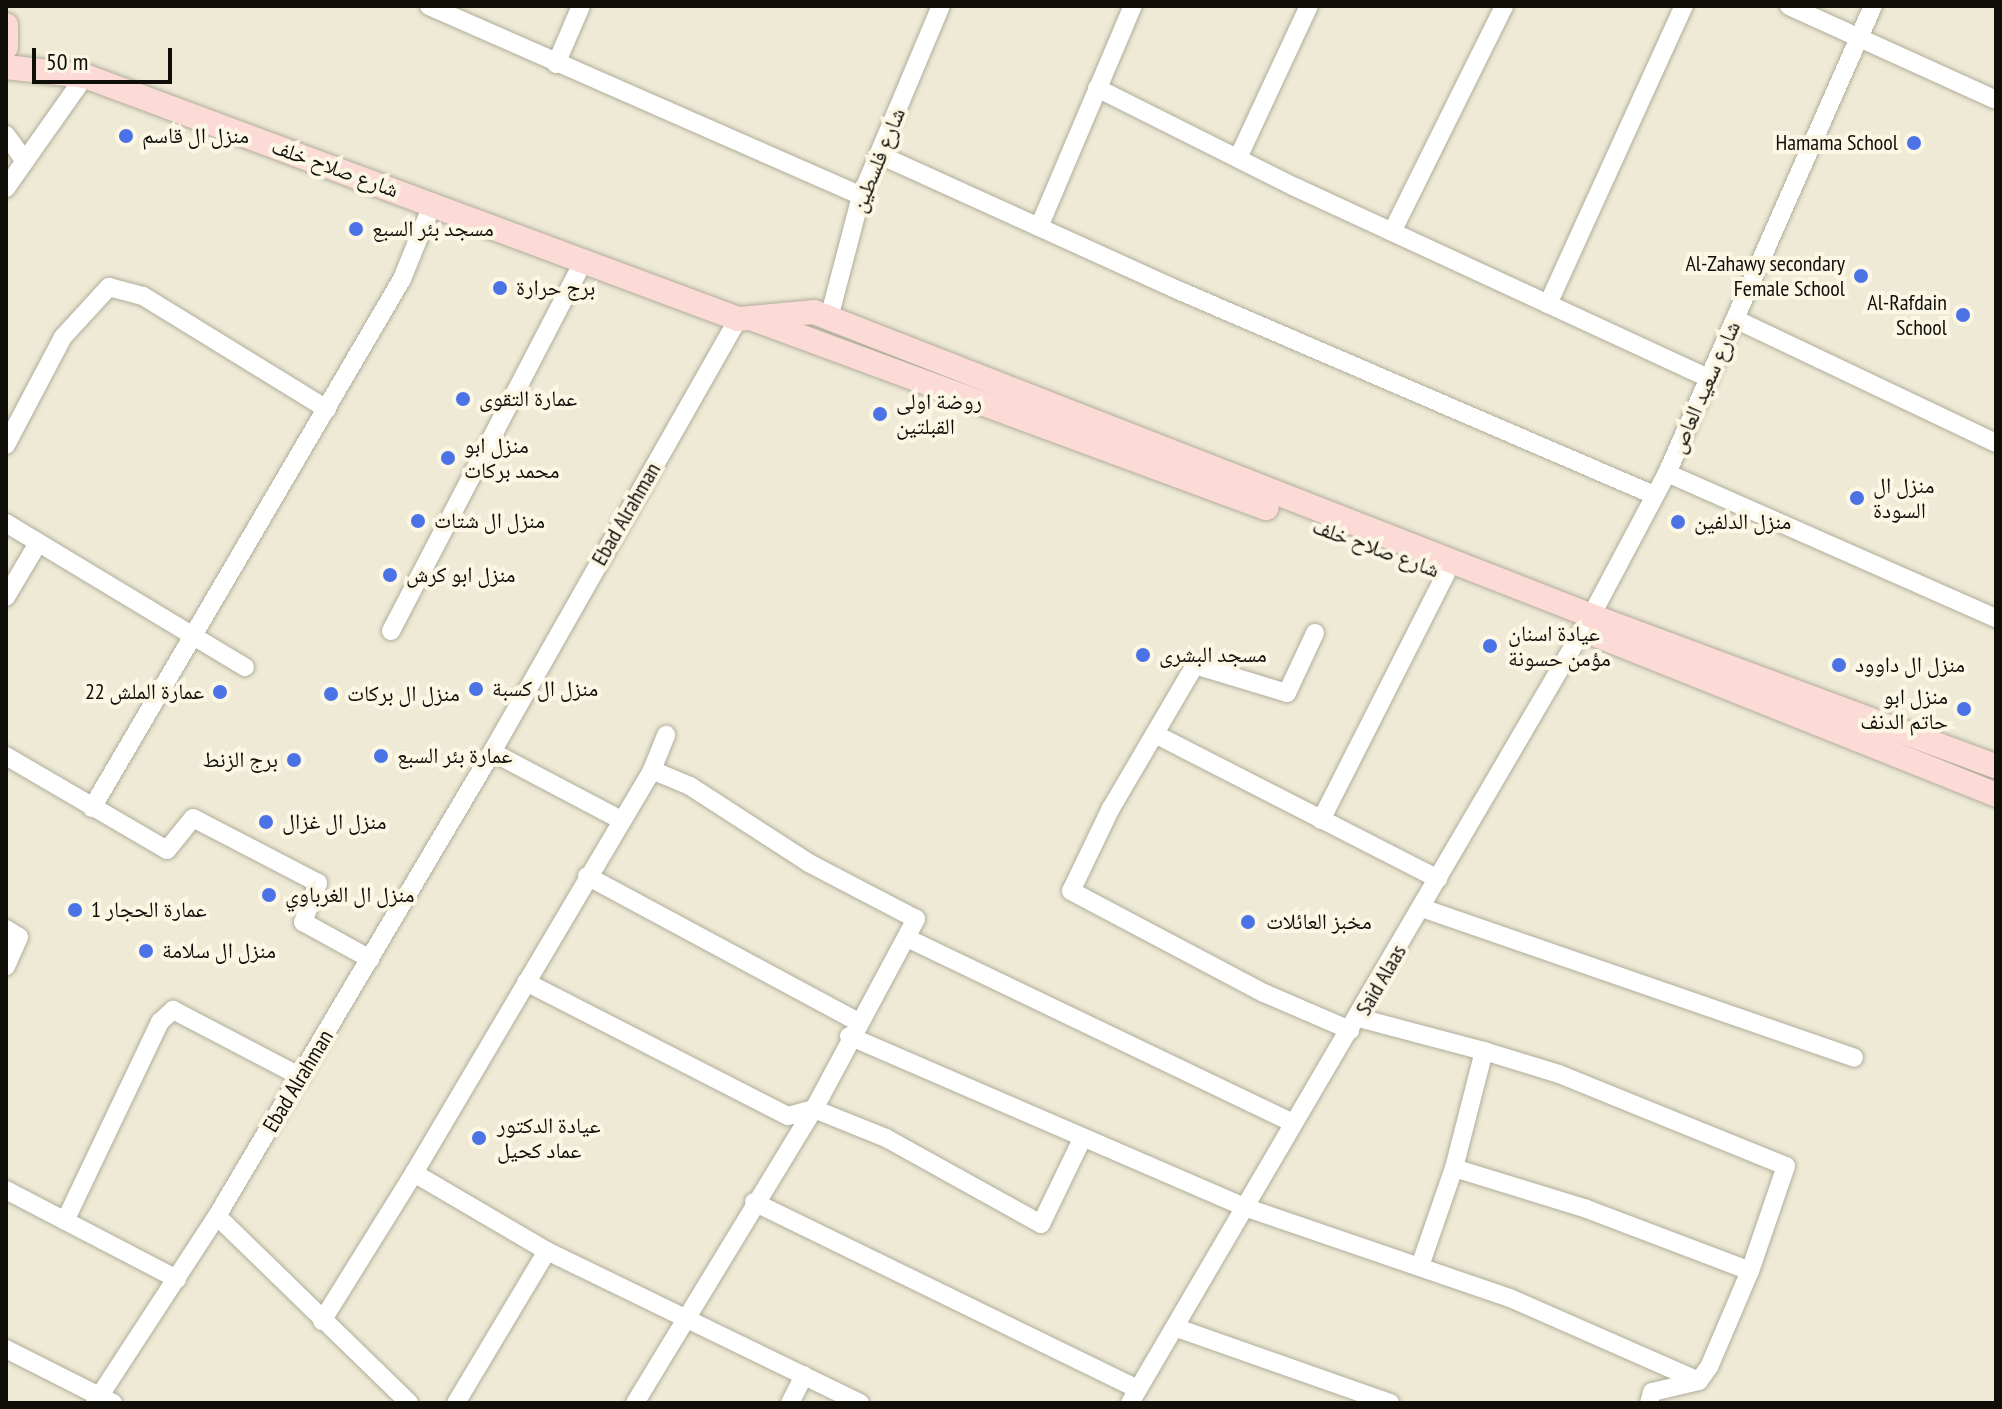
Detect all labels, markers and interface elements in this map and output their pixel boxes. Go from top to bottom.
scale bar [36,32,176,82]
text: 50 m [46,46,88,77]
street label: شارع فلسطين [845,104,911,216]
place label: منزل ال قاسم [142,123,249,149]
marker: منزل ال قاسم [117,127,135,145]
place label: Hamama School [1775,130,1898,156]
street label: شارع صلاح خلف [268,133,402,203]
marker: Hamama School [1905,134,1923,152]
place label: مسجد بئر السبع [372,216,494,242]
marker: مسجد بئر السبع [347,220,365,238]
place label: Al-Zahawy secondary Female School [1685,250,1845,302]
marker: Al-Zahawy secondary Female School [1852,267,1870,285]
place label: برج حرارة [516,275,595,301]
marker: برج حرارة [491,279,509,297]
place label: Al-Rafdain School [1867,289,1947,340]
marker: Al-Rafdain School [1954,306,1972,324]
street label: شارع سعيد العاص [1664,317,1746,457]
place label: عمارة التقوى [479,386,577,412]
place label: روضة اولى القبلتين [896,388,982,440]
marker: عمارة التقوى [454,390,472,408]
marker: روضة اولى القبلتين [871,405,889,423]
place label: منزل ابو محمد بركات [464,432,559,484]
marker: منزل ابو محمد بركات [439,449,457,467]
street label: Ebad Alrahman [586,458,666,570]
place label: منزل ال السودة [1873,472,1934,524]
marker: منزل ال السودة [1848,489,1866,507]
place label: منزل ال شتات [434,508,545,534]
place label: منزل الدلفين [1694,509,1791,535]
marker: منزل ال شتات [409,512,427,530]
street label: شارع صلاح خلف [1309,513,1443,583]
marker: منزل الدلفين [1669,513,1687,531]
place label: منزل ابو كرش [406,562,516,588]
marker: منزل ابو كرش [381,566,399,584]
place label: عيادة اسنان مؤمن حسونة [1508,620,1611,672]
marker: عيادة اسنان مؤمن حسونة [1479,635,1501,657]
place label: مسجد البشرى [1159,642,1267,668]
marker: مسجد البشرى [1134,646,1152,664]
place label: منزل ال داوود [1855,652,1965,678]
marker: منزل ال داوود [1830,656,1848,674]
place label: منزل ال كسبة [492,676,598,702]
place label: عمارة الملش 22 [85,679,204,705]
marker: منزل ال كسبة [467,680,485,698]
place label: منزل ال بركات [347,681,460,707]
marker: عمارة الملش 22 [211,683,229,701]
place label: منزل ابو حاتم الدنف [1860,683,1948,734]
marker: منزل ال بركات [322,685,340,703]
marker: منزل ابو حاتم الدنف [1955,700,1973,718]
place label: عمارة بئر السبع [397,743,512,769]
place label: برج الزنط [203,747,278,773]
marker: عمارة بئر السبع [372,747,390,765]
marker: برج الزنط [285,751,303,769]
place label: منزل ال غزال [282,809,386,835]
marker: منزل ال غزال [257,813,275,831]
place label: منزل ال الغرباوي [285,882,414,908]
marker: منزل ال الغرباوي [260,886,278,904]
place label: عمارة الحجار 1 [91,897,207,923]
marker: عمارة الحجار 1 [66,901,84,919]
place label: مخبز العائلات [1266,909,1372,935]
marker: مخبز العائلات [1237,911,1259,933]
place label: منزل ال سلامة [162,938,276,964]
street label: Said Alaas [1350,940,1412,1020]
marker: منزل ال سلامة [137,942,155,960]
street label: Ebad Alrahman [257,1025,339,1137]
place label: عيادة الدكتور عماد كحيل [497,1112,601,1164]
marker: عيادة الدكتور عماد كحيل [468,1127,490,1149]

